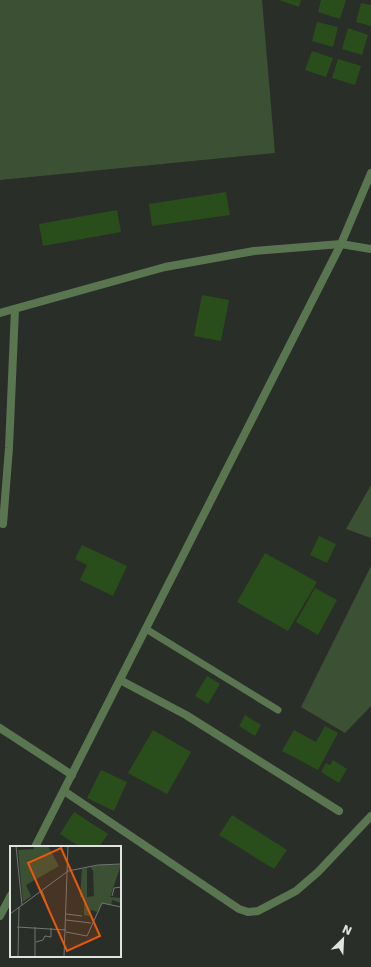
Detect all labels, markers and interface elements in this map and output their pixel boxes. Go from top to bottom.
inset map [10,846,121,957]
north arrow [323,919,363,959]
text: N [340,923,354,938]

